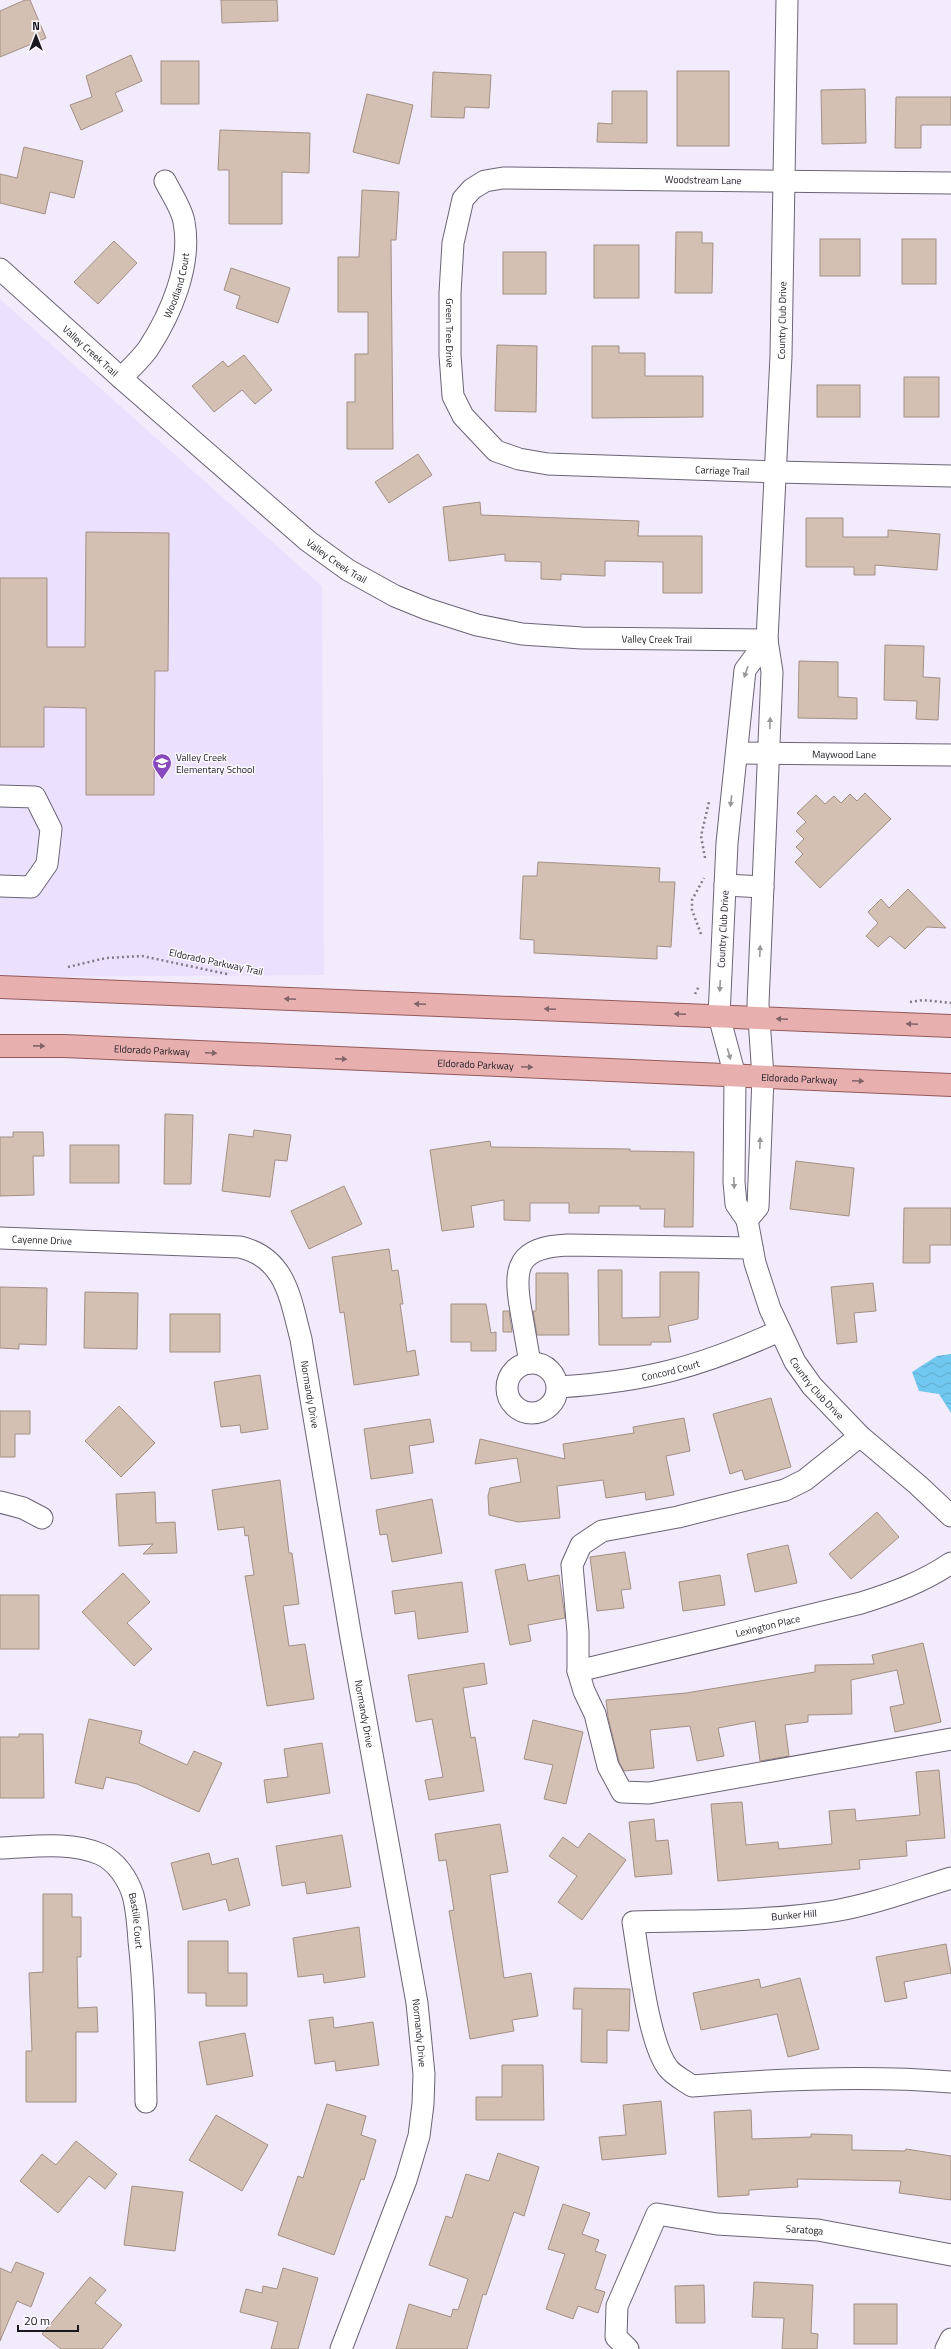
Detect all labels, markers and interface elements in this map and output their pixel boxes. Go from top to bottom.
north arrow [16,16,56,56]
text: N [32,18,40,34]
street label: Woodstream Lane [664,172,742,188]
street label: Woodland Court [159,251,193,320]
street label: Country Club Drive [773,281,790,360]
street label: Green Tree Drive [443,298,458,368]
street label: Valley Creek Trail [59,321,122,380]
street label: Carriage Trail [695,462,750,479]
street label: Valley Creek Trail [303,535,370,587]
street label: Valley Creek Trail [622,631,692,647]
one-way arrow [743,666,749,678]
one-way arrow [767,717,774,729]
street label: Maywood Lane [812,746,876,762]
place label: Valley Creek Elementary School [176,750,255,777]
school or university icon: Valley Creek Elementary School [151,752,173,780]
one-way arrow [728,795,735,807]
street label: Country Club Drive [713,890,733,968]
street label: Eldorado Parkway Trail [168,945,264,979]
one-way arrow [757,945,764,957]
one-way arrow [717,980,723,993]
one-way arrow [284,995,296,1002]
one-way arrow [413,1001,426,1007]
one-way arrow [544,1006,556,1013]
one-way arrow [674,1011,686,1018]
one-way arrow [775,1016,788,1022]
one-way arrow [905,1021,918,1027]
street label: Eldorado Parkway [113,1041,190,1059]
one-way arrow [33,1043,46,1049]
one-way arrow [726,1048,732,1060]
one-way arrow [205,1050,218,1056]
one-way arrow [335,1055,347,1062]
street label: Eldorado Parkway [437,1055,514,1073]
one-way arrow [521,1064,534,1070]
street label: Eldorado Parkway [761,1069,838,1088]
one-way arrow [852,1078,865,1084]
one-way arrow [757,1136,763,1149]
one-way arrow [731,1177,738,1189]
street label: Cayenne Drive [12,1231,72,1248]
street label: Concord Court [640,1355,702,1385]
street label: Country Club Drive [786,1355,848,1423]
street label: Normandy Drive [297,1359,323,1429]
street label: Lexington Place [734,1610,801,1640]
street label: Normandy Drive [351,1679,378,1749]
street label: Bastille Court [125,1891,147,1950]
street label: Bunker Hill [771,1906,817,1924]
street label: Normandy Drive [409,1998,431,2068]
street label: Saratoga [785,2221,825,2238]
scale bar [18,2307,78,2333]
text: 20 m [24,2311,50,2330]

